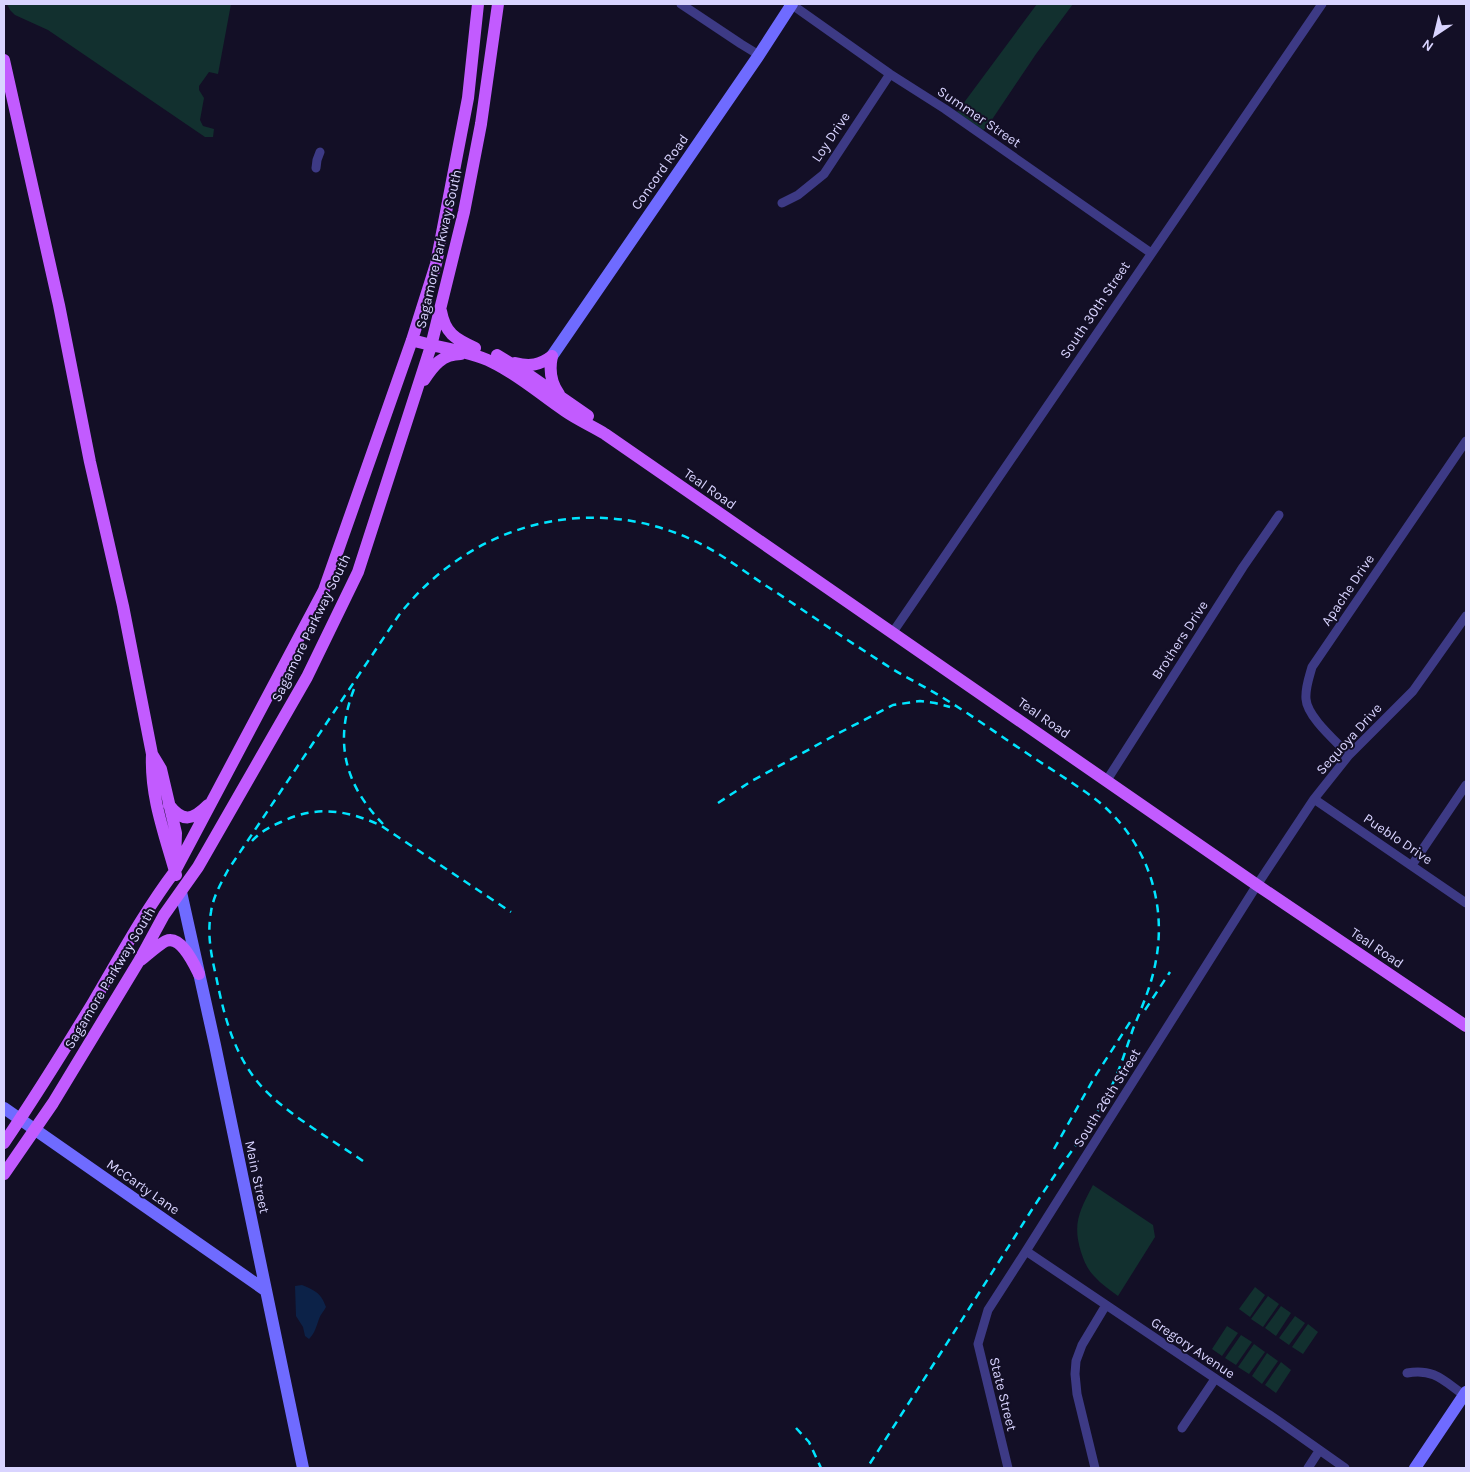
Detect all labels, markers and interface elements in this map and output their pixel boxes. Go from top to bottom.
north arrow [1410,10,1460,60]
text: N [1419,35,1437,55]
street label: Summer Street [934,83,1024,151]
street label: Loy Drive [808,109,854,165]
street label: Concord Road [628,131,692,213]
street label: Sagamore Parkway South [412,168,466,330]
street label: South 30th Street [1056,258,1134,362]
street label: Teal Road [680,465,740,513]
street label: Sagamore Parkway South [268,551,354,705]
street label: Apache Drive [1318,551,1378,629]
street label: Brothers Drive [1148,597,1212,683]
street label: Teal Road [1014,694,1074,742]
street label: Sequoya Drive [1312,700,1386,778]
street label: Pueblo Drive [1360,810,1436,868]
street label: Sagamore Parkway South [61,904,159,1052]
street label: Teal Road [1347,924,1407,972]
street label: South 26th Street [1070,1045,1144,1151]
street label: Main Street [241,1139,273,1215]
street label: McCarty Lane [103,1156,183,1218]
street label: Gregory Avenue [1148,1314,1238,1382]
street label: State Street [986,1355,1020,1433]

